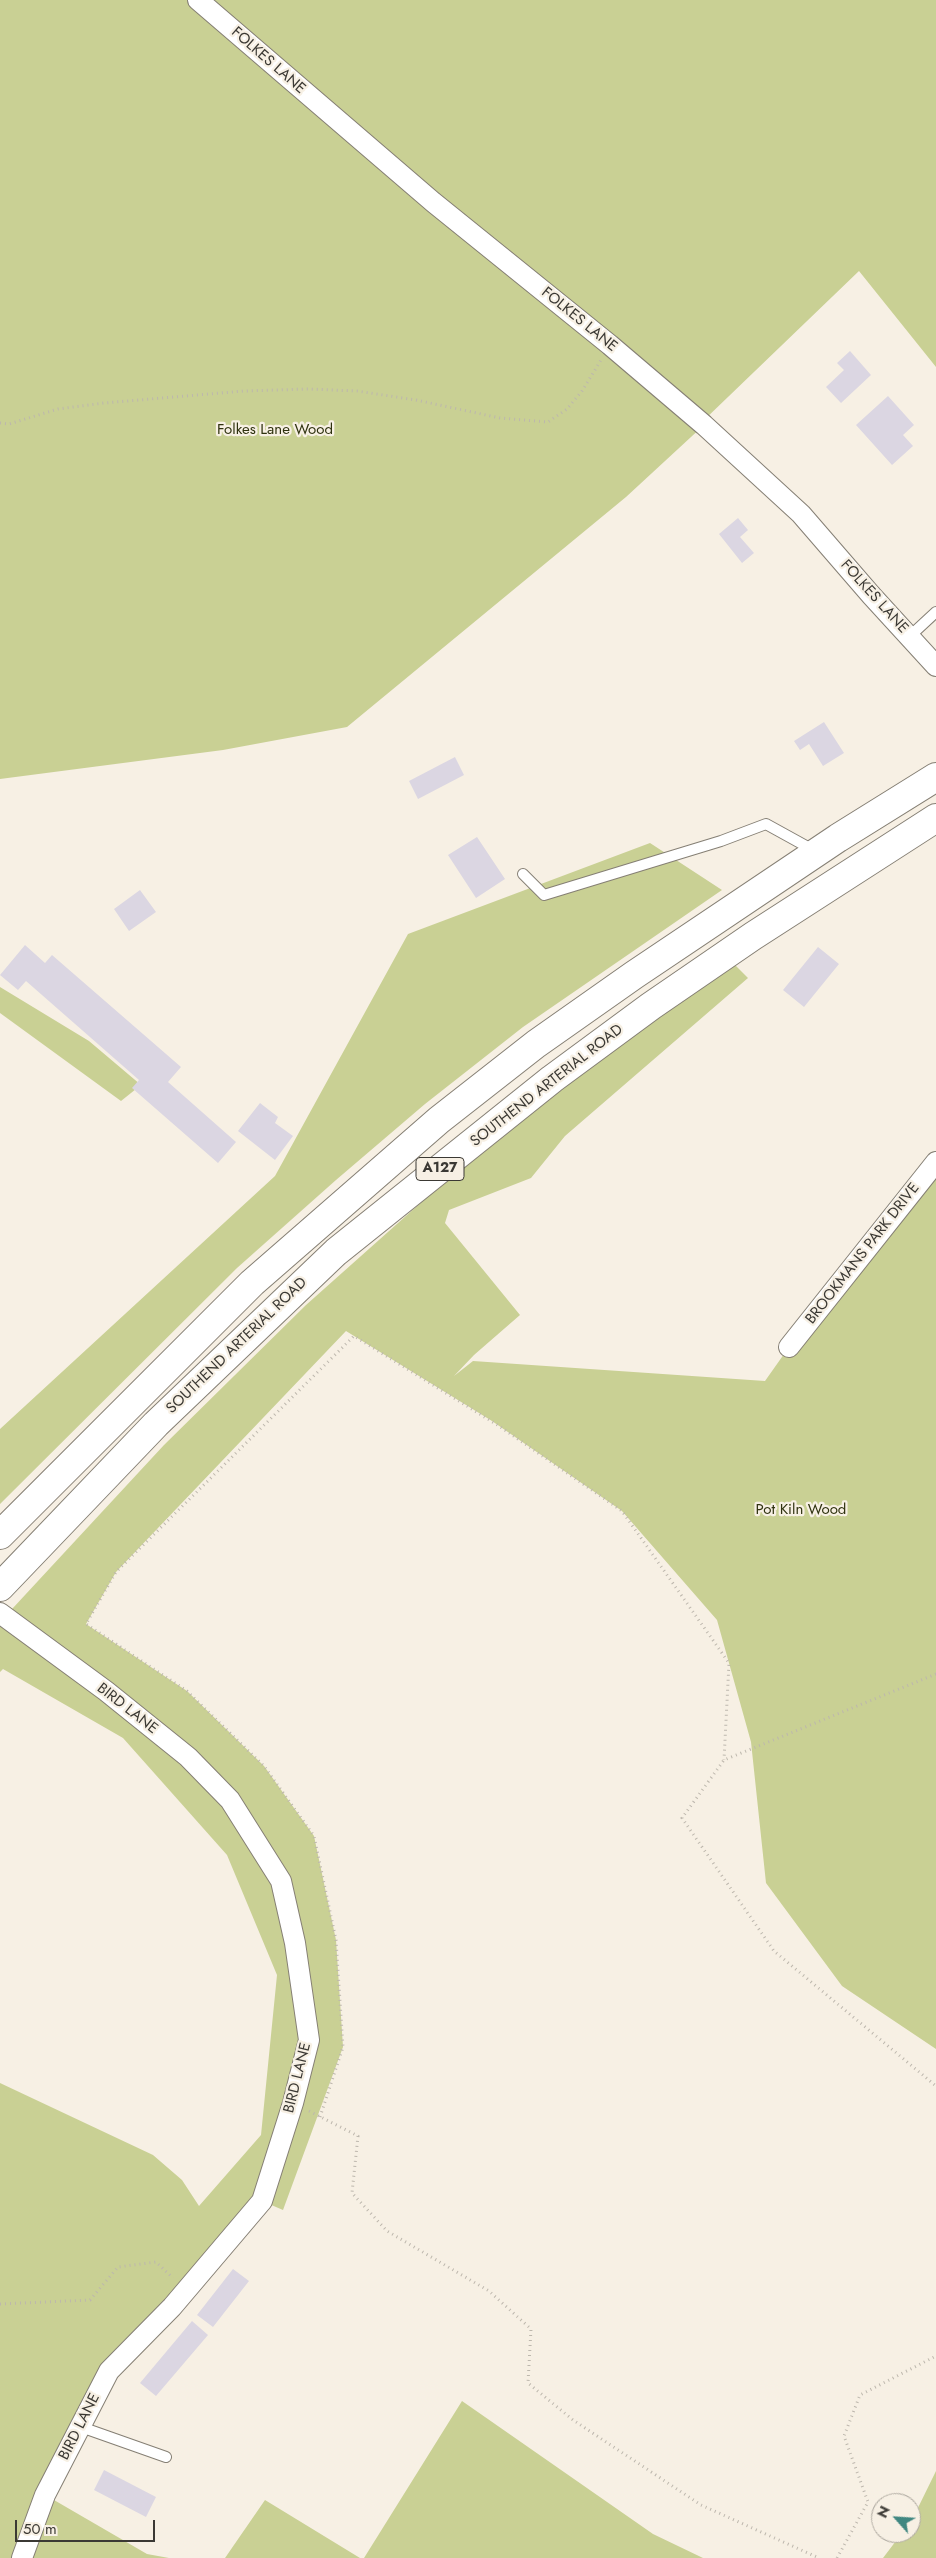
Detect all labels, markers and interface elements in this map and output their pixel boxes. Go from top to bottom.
street label: FOLKES LANE [227,24,309,98]
street label: FOLKES LANE [537,284,621,356]
park label: Folkes Lane Wood [217,421,333,439]
street label: FOLKES LANE [836,557,912,637]
street label: SOUTHEND ARTERIAL ROAD [467,1021,627,1151]
road number: A127 [416,1158,464,1180]
street label: BROOKMANS PARK DRIVE [802,1180,924,1328]
street label: SOUTHEND ARTERIAL ROAD [163,1274,311,1418]
park label: Pot Kiln Wood [756,1501,846,1519]
street label: BIRD LANE [93,1680,161,1738]
street label: BIRD LANE [281,2041,315,2115]
street label: BIRD LANE [56,2391,104,2463]
north arrow [871,2493,921,2543]
text: N [872,2502,895,2521]
scale bar [18,2510,158,2542]
text: 50 m [23,2518,57,2540]

